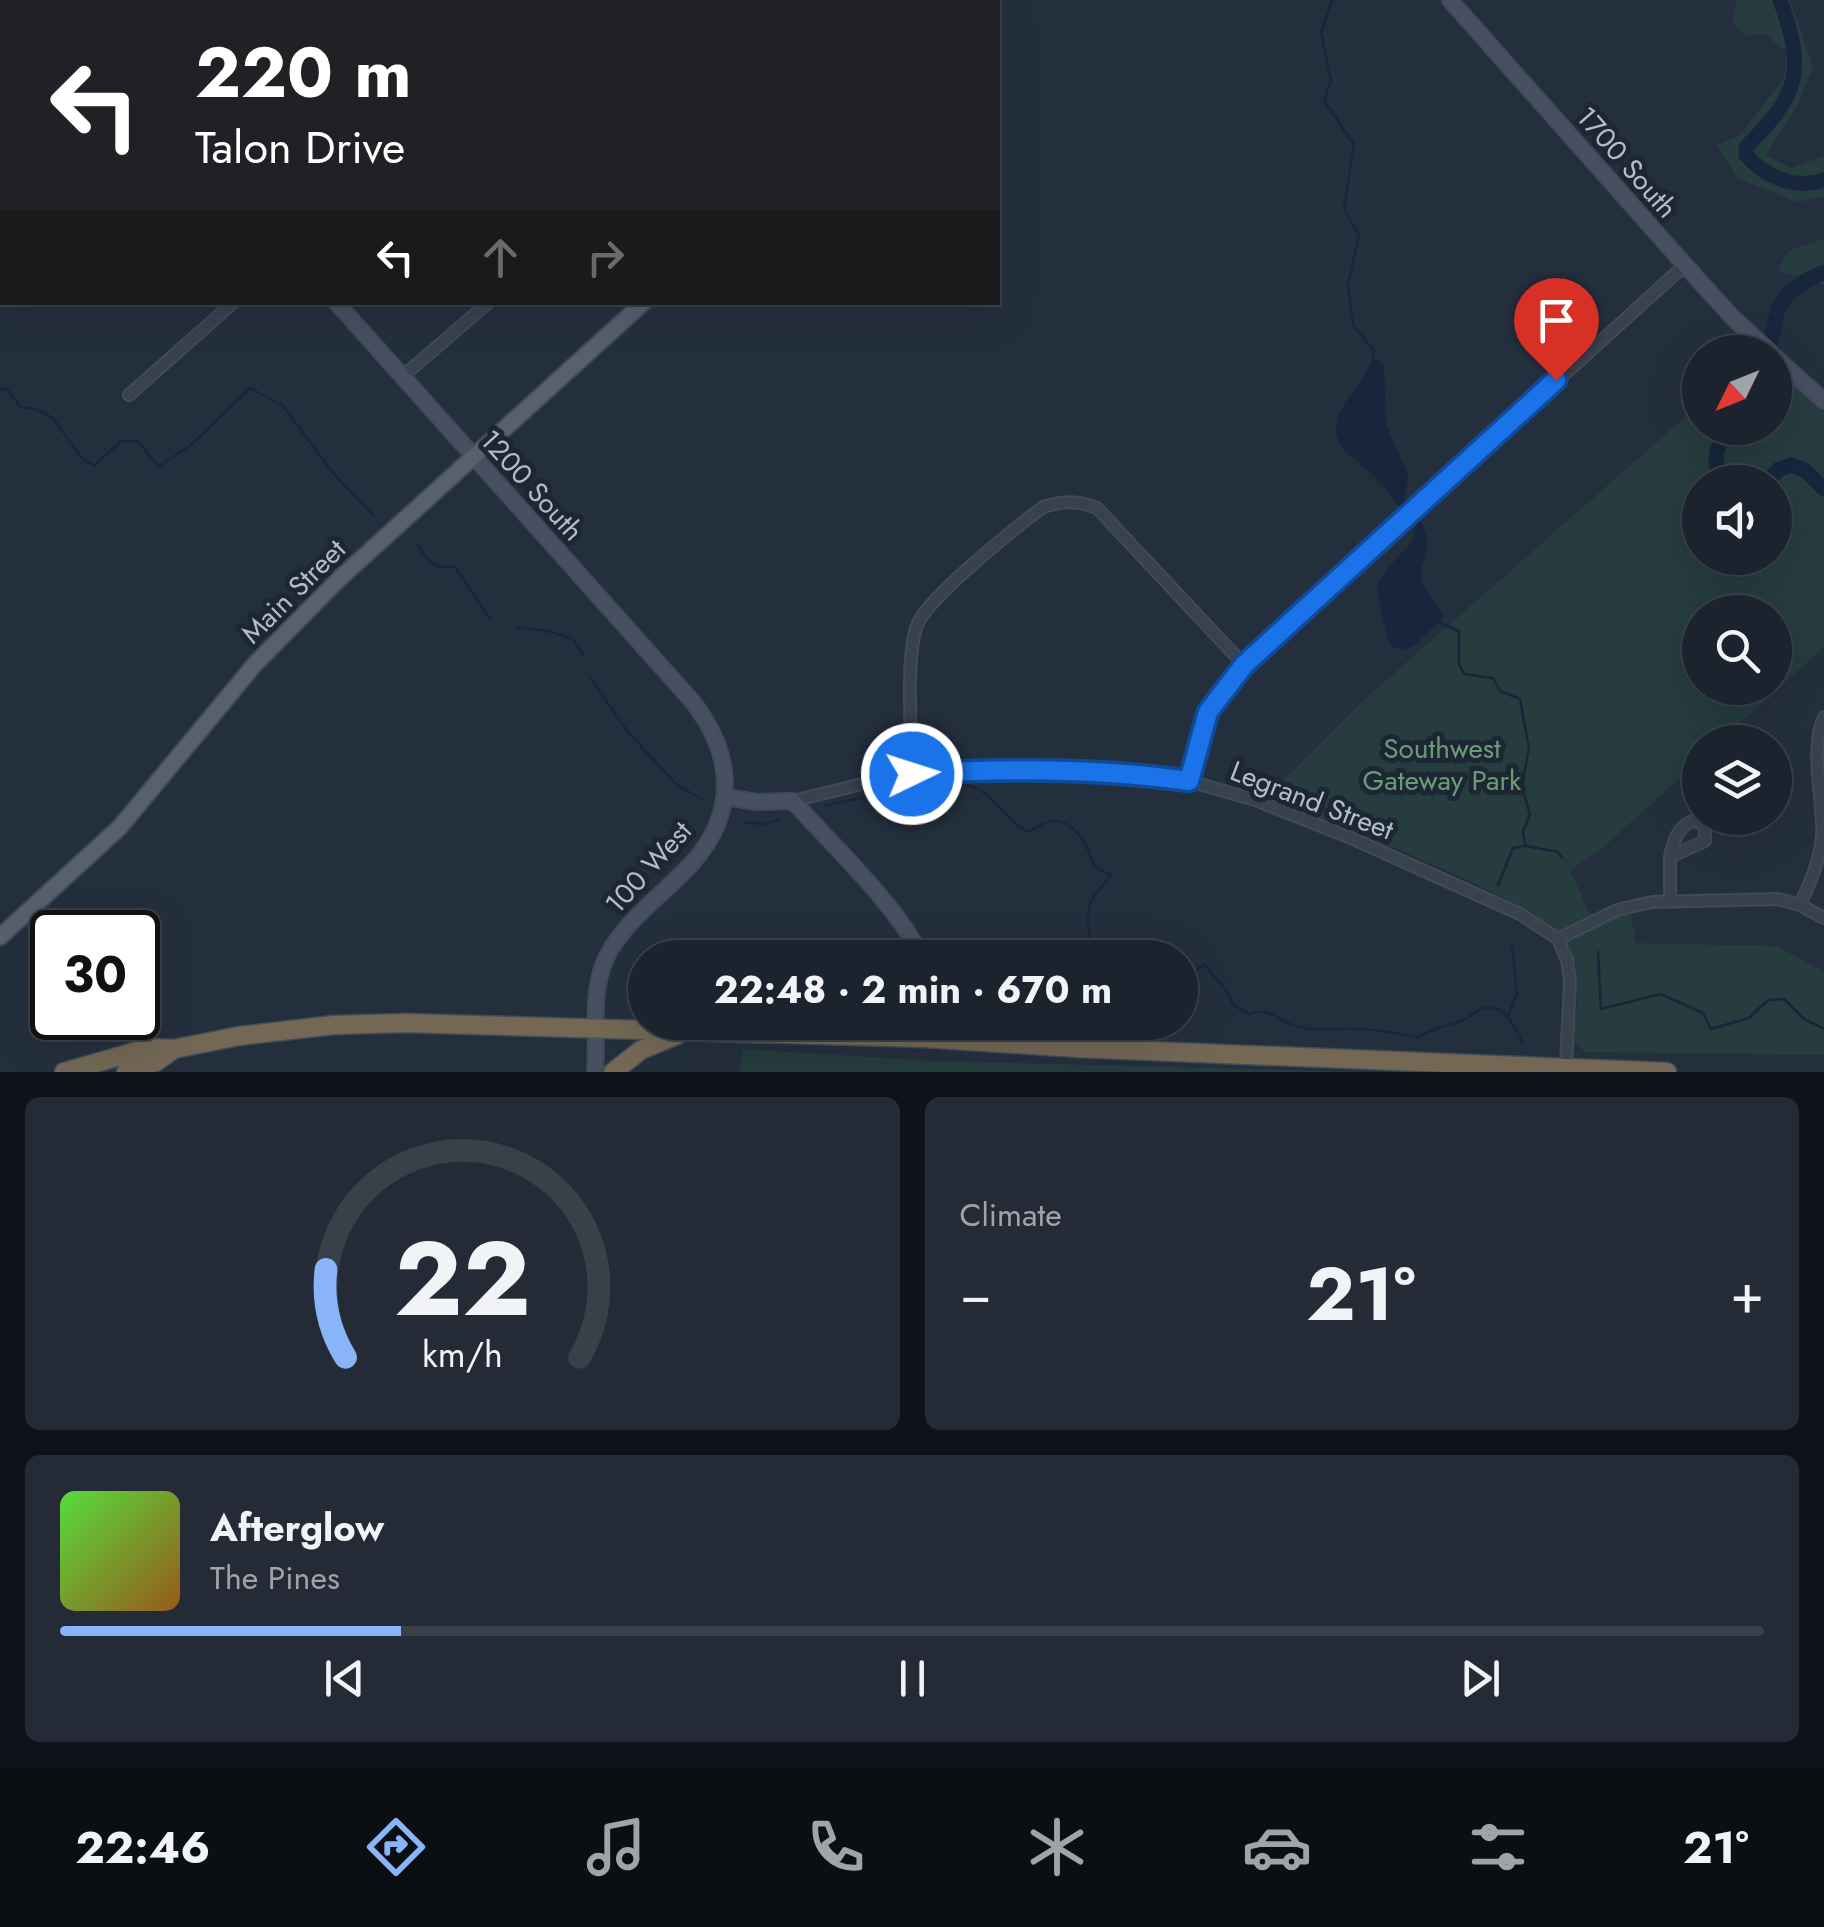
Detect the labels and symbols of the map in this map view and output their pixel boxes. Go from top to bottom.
street label: 1700 South [1567,98,1687,227]
pin [1514,278,1599,381]
north arrow [1682,335,1792,445]
street label: 1200 South [470,421,593,550]
street label: Main Street [232,530,355,653]
position arrow [860,722,964,826]
park label: Southwest Gateway Park [1363,728,1522,801]
street label: Legrand Street [1224,751,1400,851]
street label: 100 West [595,812,701,923]
speed limit sign: 30 [30,910,160,1040]

